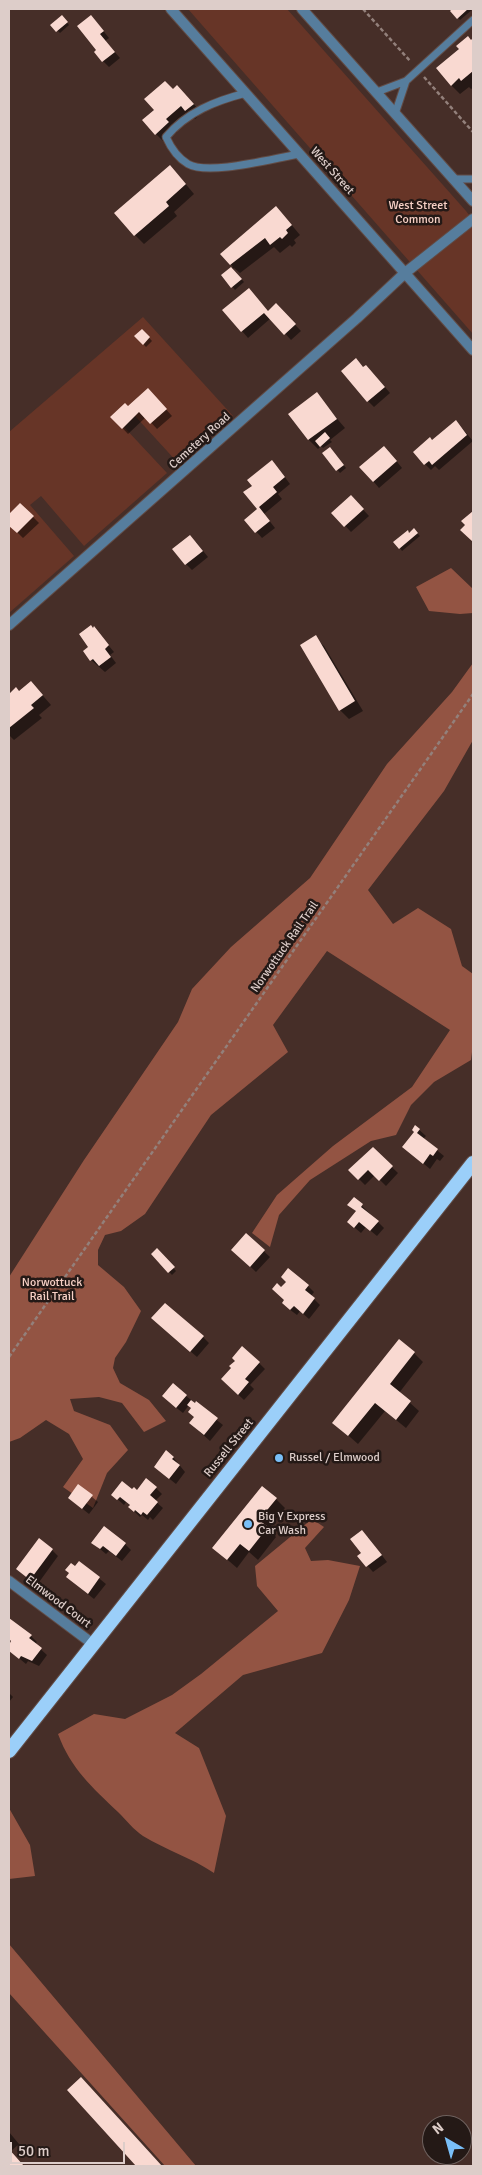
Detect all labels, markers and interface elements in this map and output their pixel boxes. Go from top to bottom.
street label: West Street [307,144,357,198]
park label: West Street Common [388,199,448,227]
street label: Cemetery Road [166,410,234,472]
street label: Norwottuck Rail Trail [248,899,322,995]
park label: Norwottuck Rail Trail [22,1276,82,1304]
street label: Russell Street [201,1416,257,1480]
place label: Russel / Elmwood [289,1451,380,1465]
marker: Russel / Elmwood [273,1452,285,1464]
place label: Big Y Express Car Wash [258,1510,326,1538]
marker: Big Y Express Car Wash [242,1518,254,1530]
street label: Elmwood Court [22,1573,94,1631]
north arrow [422,2115,472,2165]
text: N [429,2119,447,2138]
scale bar [12,2132,128,2164]
text: 50 m [18,2142,49,2160]

